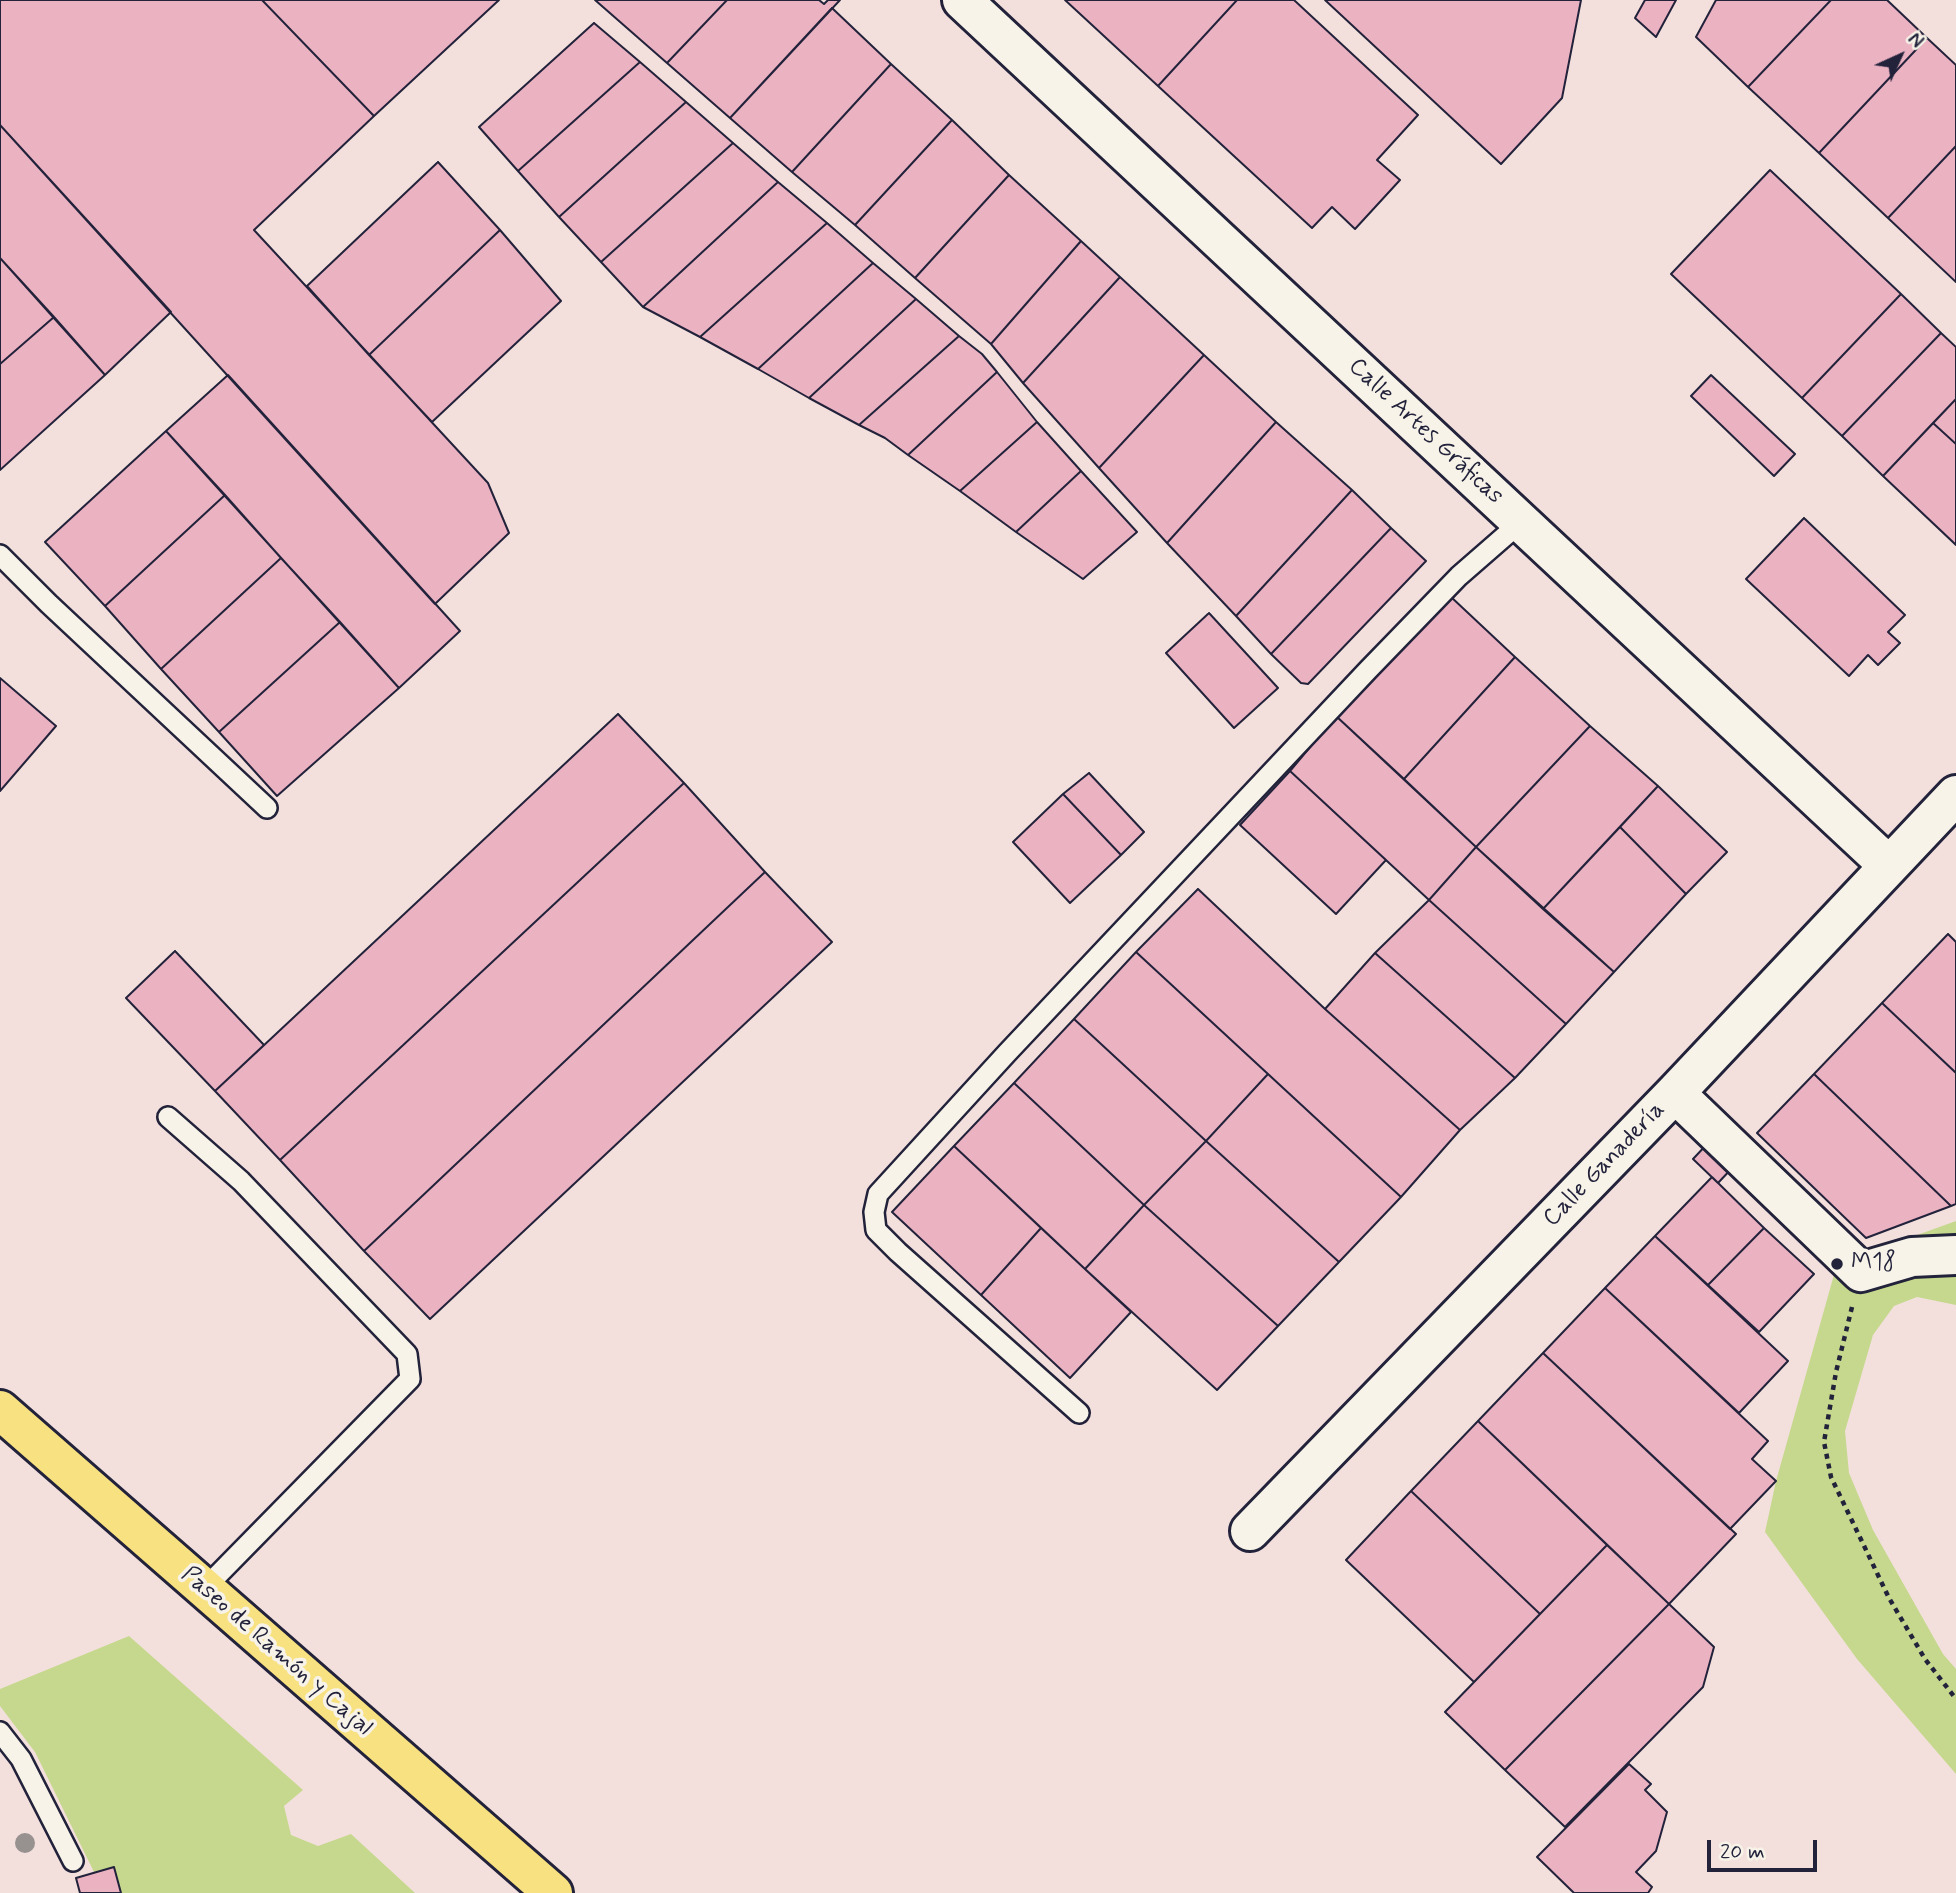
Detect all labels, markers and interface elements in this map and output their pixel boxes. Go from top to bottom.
north arrow [1865,21,1935,91]
text: N [1902,27,1929,54]
street label: Calle Artes Gráficas [1342,353,1508,511]
street label: Calle Ganadería [1538,1096,1672,1234]
place label: M18 [1851,1250,1896,1278]
marker: M18 [1829,1256,1845,1272]
street label: Paseo de Ramón y Cajal [175,1561,377,1743]
scale bar [1711,1826,1821,1870]
text: 20 m [1720,1838,1765,1866]

